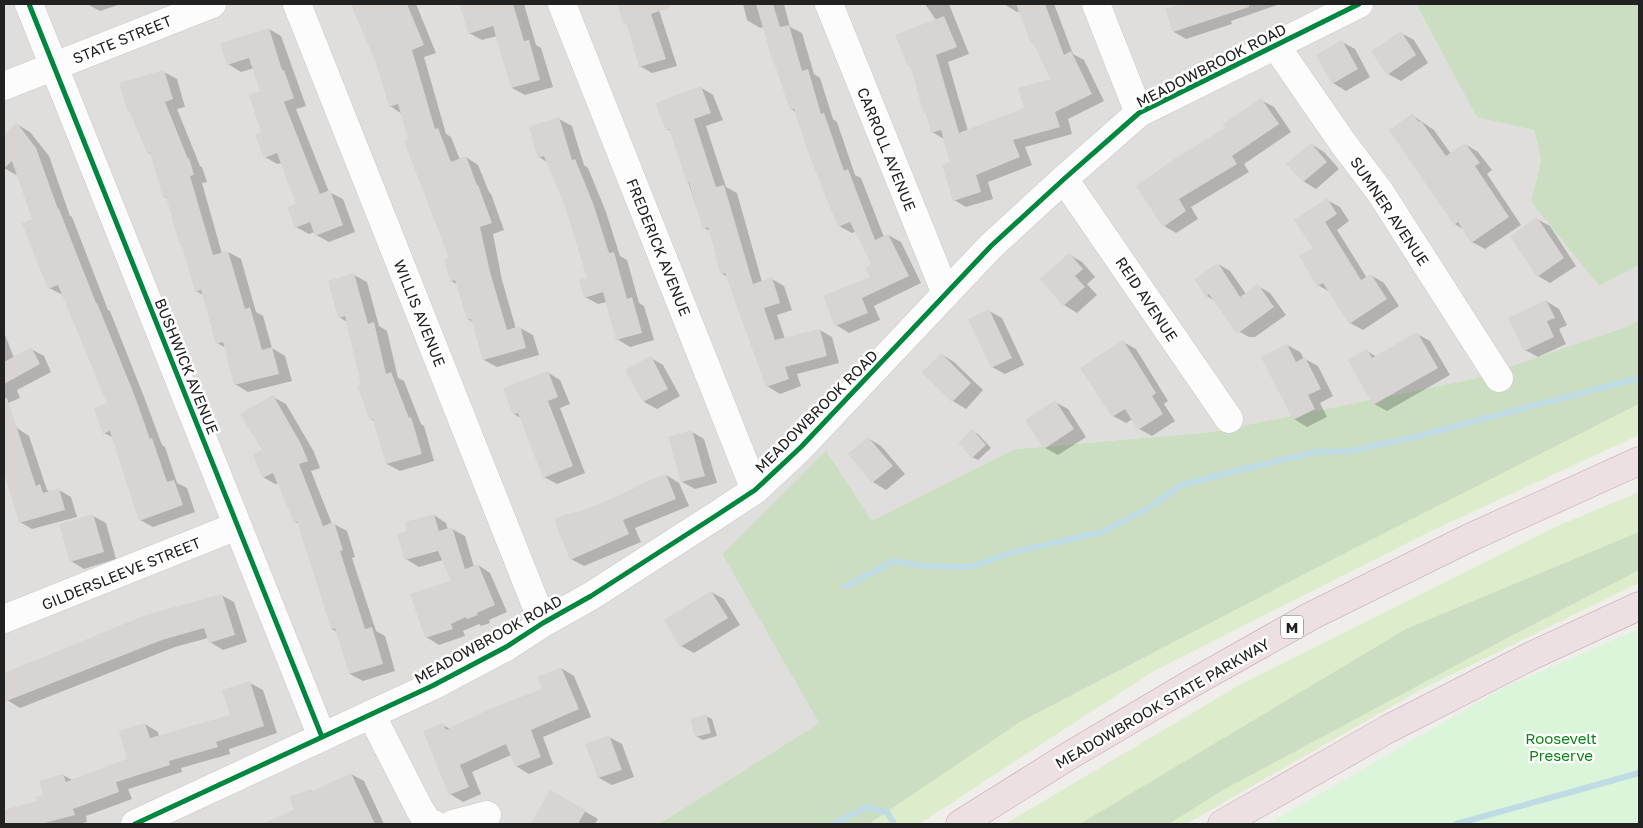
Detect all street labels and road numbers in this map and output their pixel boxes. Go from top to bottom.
street label: STATE STREET [70,11,174,67]
street label: MEADOWBROOK ROAD [1133,19,1289,111]
street label: CARROLL AVENUE [854,85,920,213]
street label: SUMNER AVENUE [1347,153,1433,269]
street label: FREDERICK AVENUE [623,176,695,318]
street label: REID AVENUE [1112,253,1182,345]
street label: WILLIS AVENUE [390,257,450,369]
street label: BUSHWICK AVENUE [152,295,222,437]
street label: MEADOWBROOK ROAD [751,346,881,476]
street label: GILDERSLEEVE STREET [39,533,203,613]
street label: MEADOWBROOK ROAD [411,591,565,687]
road number: M [1281,616,1303,638]
street label: MEADOWBROOK STATE PARKWAY [1052,634,1273,772]

